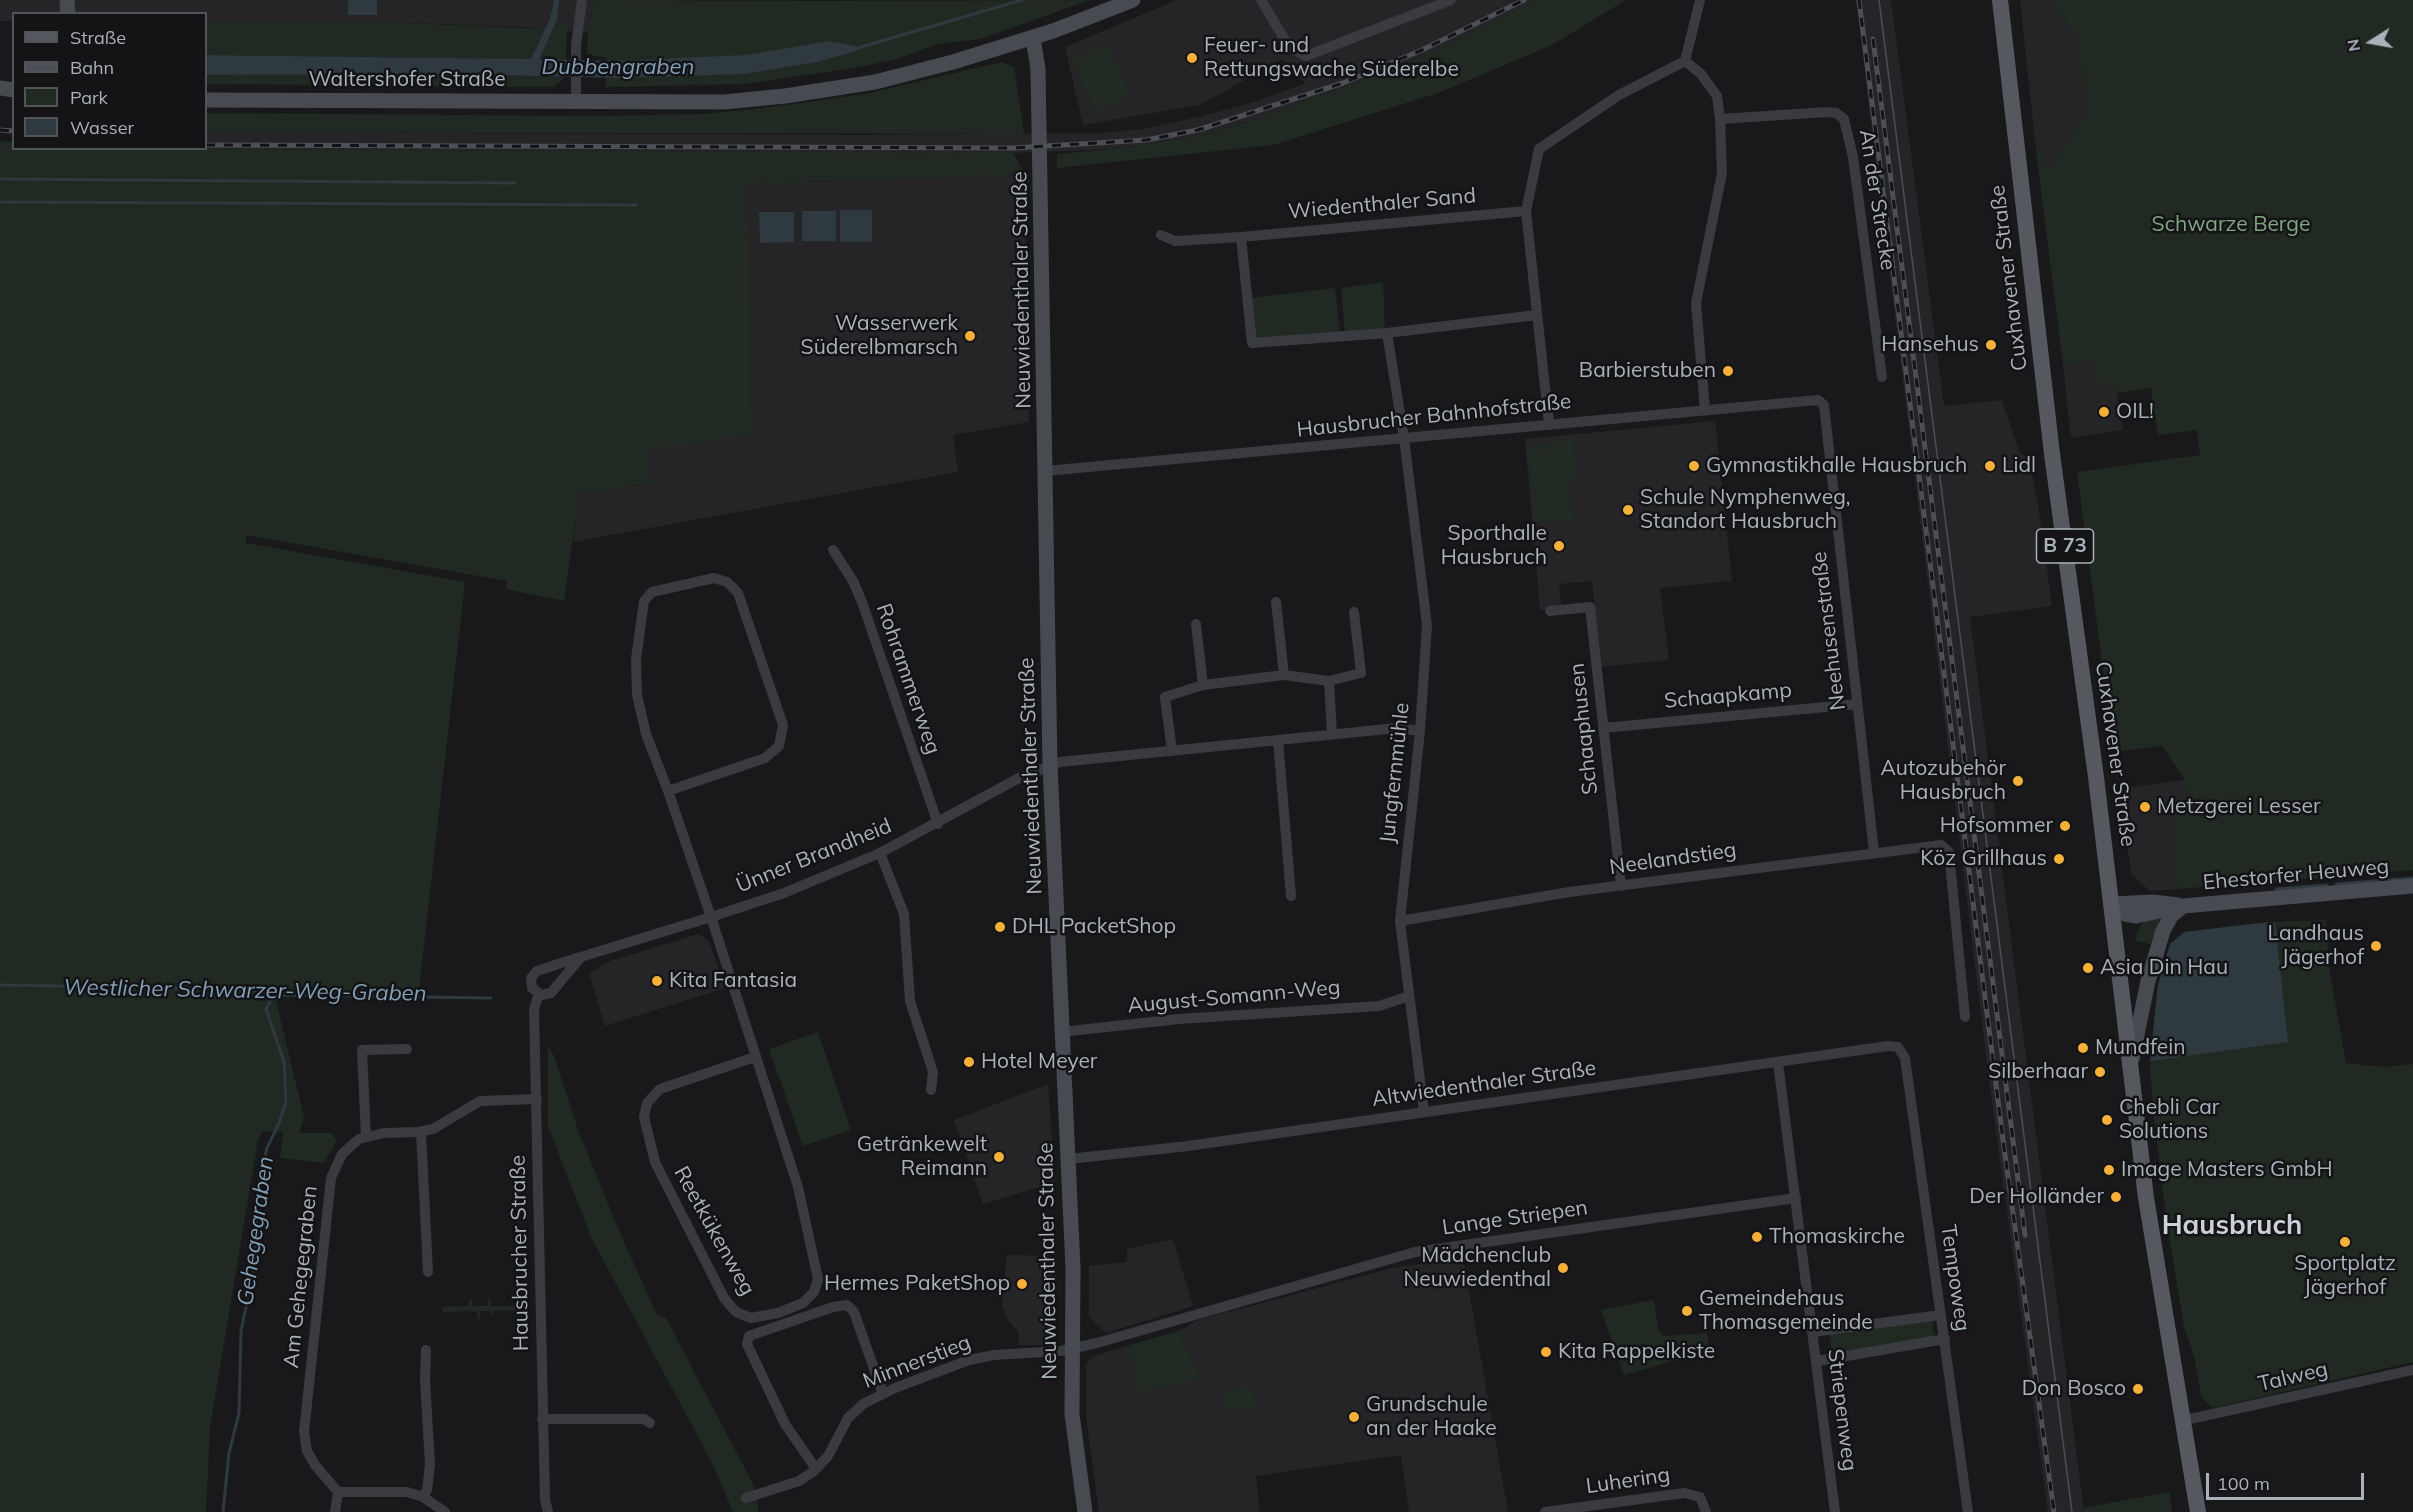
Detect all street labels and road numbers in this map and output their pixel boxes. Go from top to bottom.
street label: Waltershofer Straße [308,67,506,93]
street label: An der Strecke [1853,128,1901,272]
street label: Neuwiedenthaler Straße [1007,171,1037,409]
street label: Wiedenthaler Sand [1287,183,1477,225]
street label: Cuxhavener Straße [1985,184,2033,372]
street label: Hausbrucher Bahnhofstraße [1295,389,1573,443]
road number: B 73 [2036,529,2094,563]
street label: Neehusenstraße [1807,550,1851,712]
street label: Rohrammerweg [870,600,946,758]
street label: Neuwiedenthaler Straße [1014,657,1048,895]
street label: Cuxhavener Straße [2090,660,2140,848]
street label: Schaaphusen [1565,662,1603,796]
street label: Schaapkamp [1663,678,1793,714]
street label: Jungfernmühle [1375,701,1415,845]
street label: Ünner Brandheid [733,813,895,899]
street label: Neelandstieg [1608,838,1738,880]
street label: Ehestorfer Heuweg [2202,854,2390,896]
street label: August-Somann-Weg [1127,975,1341,1019]
street label: Altwiedenthaler Straße [1370,1056,1598,1112]
street label: Neuwiedenthaler Straße [1033,1142,1063,1380]
street label: Hausbrucher Straße [506,1155,534,1351]
street label: Reetkükenweg [668,1162,760,1300]
street label: Am Gehegegraben [279,1185,323,1369]
street label: Lange Striepen [1441,1195,1589,1241]
street label: Tempoweg [1935,1223,1975,1333]
street label: Minnerstieg [860,1330,974,1394]
street label: Striepenweg [1822,1347,1862,1473]
street label: Talweg [2256,1357,2330,1397]
street label: Luhering [1584,1463,1672,1499]

